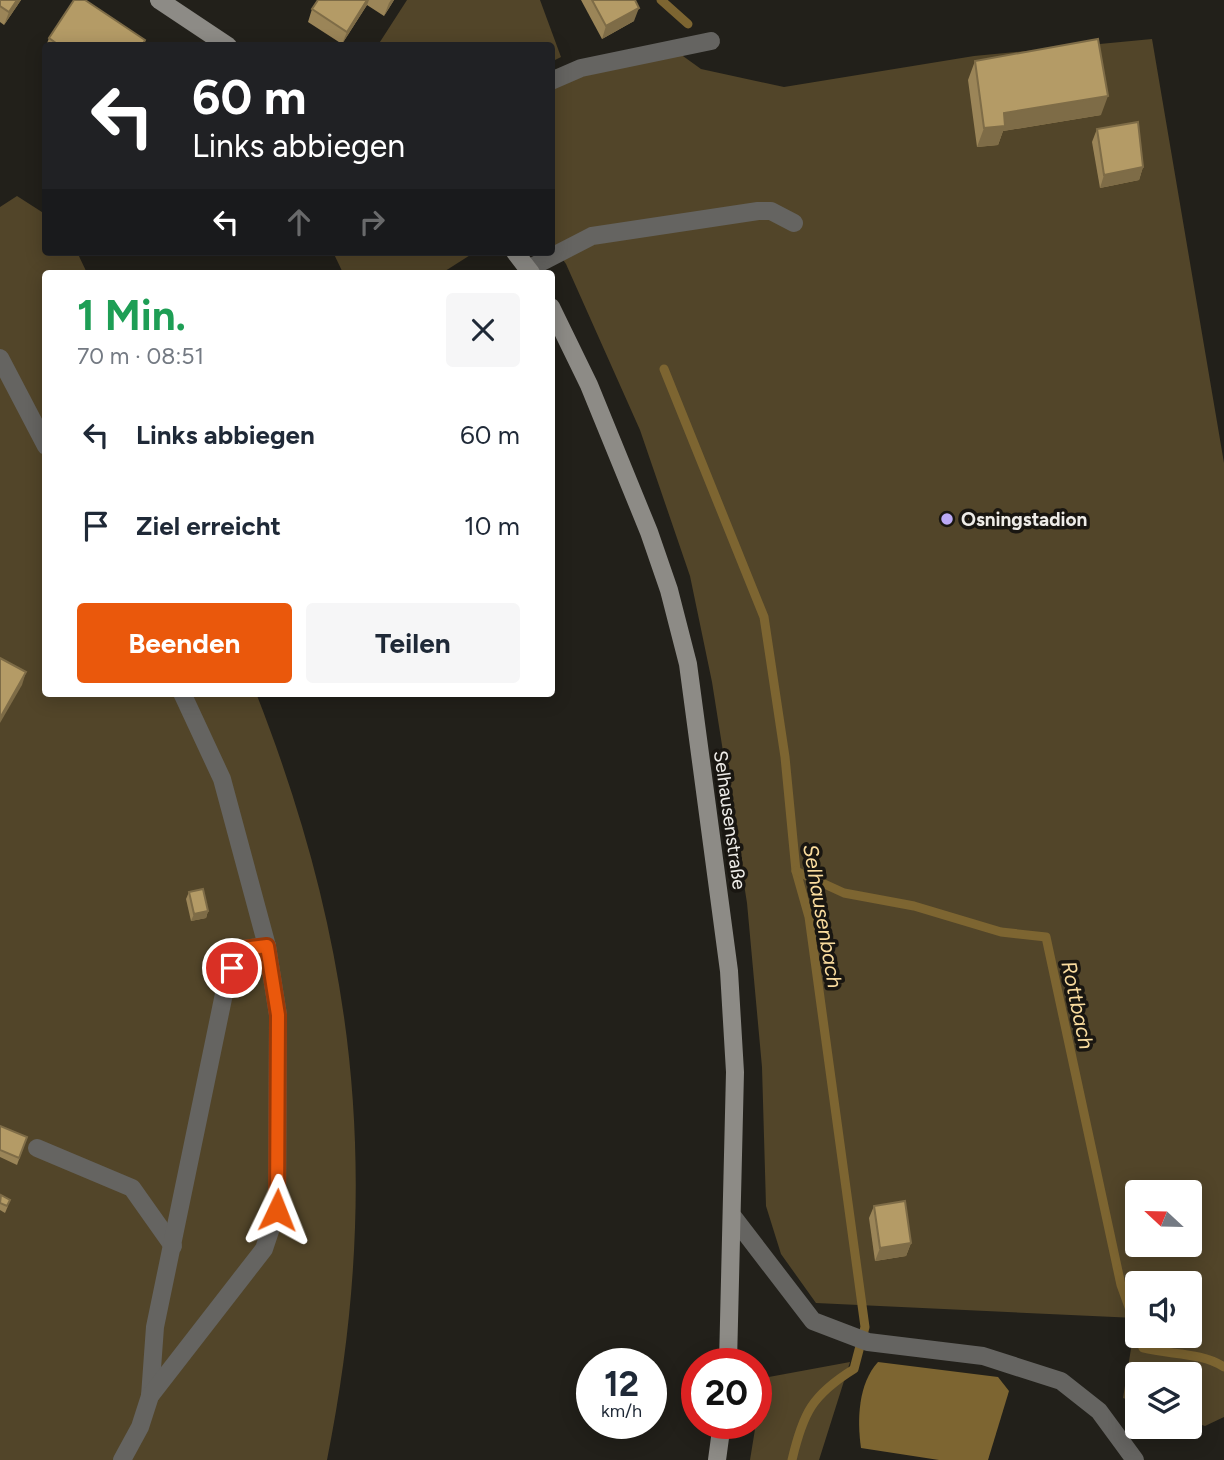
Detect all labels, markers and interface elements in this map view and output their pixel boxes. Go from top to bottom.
text: 60 m [192,67,307,126]
icon: left [77,70,168,161]
text: Links abbiegen [192,127,405,165]
icon: left [207,203,245,241]
icon: ahead [280,203,318,241]
icon: right [353,203,391,241]
text: 1 Min. [77,290,186,341]
button: close [446,293,520,367]
text: 70 m · 08:51 [77,342,204,370]
icon: left [77,416,115,454]
text: Links abbiegen [136,419,315,451]
text: 60 m [460,419,520,451]
icon: arrive [77,507,115,545]
place label: Osningstadion [961,508,1087,531]
text: Ziel erreicht [136,510,281,542]
text: 10 m [464,510,520,542]
marker: Osningstadion [939,511,955,527]
button: Beenden [77,603,292,683]
button: Teilen [306,603,520,683]
street label: Selhausenstraße [709,749,751,891]
water label: Selhausenbach [798,842,848,990]
pin [202,938,262,998]
icon: arrive [213,949,251,987]
water label: Rottbach [1056,959,1100,1052]
position arrow [240,1173,314,1247]
north arrow [1125,1180,1202,1256]
map controls [1125,1180,1202,1439]
button: sound [1125,1271,1202,1348]
speed limit sign: 20 [681,1348,772,1439]
button: layers [1125,1362,1202,1439]
text: 12 [604,1363,639,1405]
text: km/h [601,1400,642,1422]

